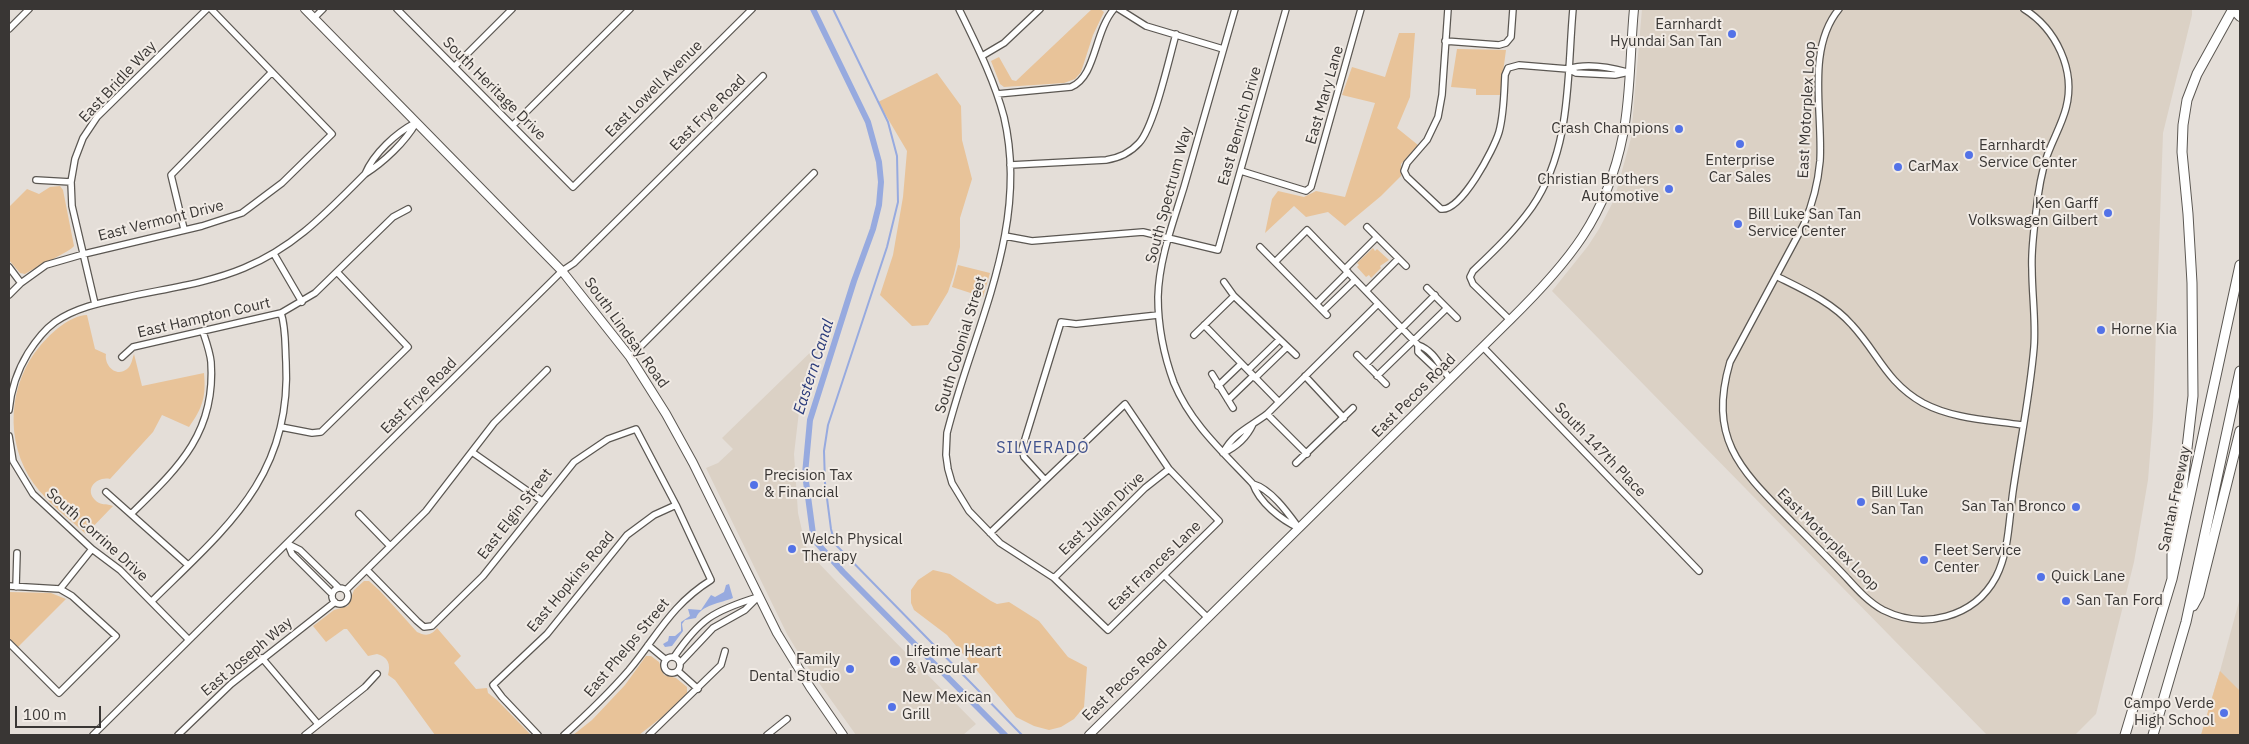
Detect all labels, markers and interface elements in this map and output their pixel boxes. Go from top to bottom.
place label: Earnhardt Hyundai San Tan [1610,16,1722,51]
marker: Earnhardt Hyundai San Tan [1726,28,1738,40]
street label: South Heritage Drive [439,34,549,144]
street label: East Bridle Way [76,37,160,127]
street label: East Lowell Avenue [602,37,706,141]
street label: East Motorplex Loop [1794,41,1820,179]
street label: East Mary Lane [1302,44,1348,146]
street label: East Benrich Drive [1214,64,1266,188]
street label: East Frye Road [666,71,750,155]
place label: Crash Champions [1551,120,1669,138]
marker: Crash Champions [1673,123,1685,135]
street label: South Spectrum Way [1142,125,1196,265]
place label: Earnhardt Service Center [1979,137,2077,172]
marker: Enterprise Car Sales [1734,138,1746,150]
marker: Earnhardt Service Center [1963,149,1975,161]
place label: Enterprise Car Sales [1705,152,1775,187]
place label: CarMax [1908,158,1959,176]
marker: CarMax [1892,161,1904,173]
place label: Christian Brothers Automotive [1537,171,1659,206]
marker: Christian Brothers Automotive [1663,183,1675,195]
place label: Ken Garff Volkswagen Gilbert [1968,195,2098,230]
street label: East Vermont Drive [96,197,226,245]
place label: Bill Luke San Tan Service Center [1748,206,1861,241]
marker: Ken Garff Volkswagen Gilbert [2102,207,2114,219]
marker: Bill Luke San Tan Service Center [1732,218,1744,230]
street label: South Lindsay Road [580,274,672,392]
street label: South Colonial Street [932,274,990,416]
street label: East Hampton Court [136,294,272,342]
water label: Eastern Canal [790,317,838,417]
place label: Horne Kia [2111,321,2177,339]
marker: Horne Kia [2095,324,2107,336]
street label: East Pecos Road [1368,350,1460,442]
street label: East Frye Road [377,354,461,438]
street label: South 147th Place [1550,399,1650,501]
district label: SILVERADO [995,438,1091,458]
street label: Santan Freeway [2155,445,2195,553]
street label: East Elgin Street [474,465,556,563]
place label: Precision Tax & Financial [764,467,853,502]
street label: East Julian Drive [1056,469,1148,559]
marker: Precision Tax & Financial [748,479,760,491]
place label: Bill Luke San Tan [1871,484,1928,519]
street label: South Corrine Drive [42,485,152,585]
street label: East Motorplex Loop [1773,485,1883,595]
marker: Bill Luke San Tan [1855,496,1867,508]
place label: San Tan Bronco [1962,498,2066,516]
marker: San Tan Bronco [2070,501,2082,513]
street label: East Frances Lane [1105,517,1205,615]
street label: East Hopkins Road [524,528,618,636]
place label: Welch Physical Therapy [802,531,903,566]
place label: Fleet Service Center [1934,542,2021,577]
marker: Welch Physical Therapy [786,543,798,555]
marker: Fleet Service Center [1918,554,1930,566]
place label: Quick Lane [2051,568,2125,586]
marker: Quick Lane [2035,571,2047,583]
place label: San Tan Ford [2076,592,2163,610]
street label: East Phelps Street [580,595,674,701]
marker: San Tan Ford [2060,595,2072,607]
street label: East Joseph Way [198,614,296,700]
street label: East Pecos Road [1079,635,1171,725]
place label: Lifetime Heart & Vascular [906,643,1002,678]
place label: Family Dental Studio [749,651,840,686]
marker: Lifetime Heart & Vascular [888,654,902,668]
marker: Family Dental Studio [844,663,856,675]
place label: New Mexican Grill [902,689,991,724]
place label: Campo Verde High School [2124,695,2214,730]
scale bar [18,696,104,728]
marker: New Mexican Grill [886,701,898,713]
text: 100 m [23,705,67,724]
marker: Campo Verde High School [2218,707,2230,719]

